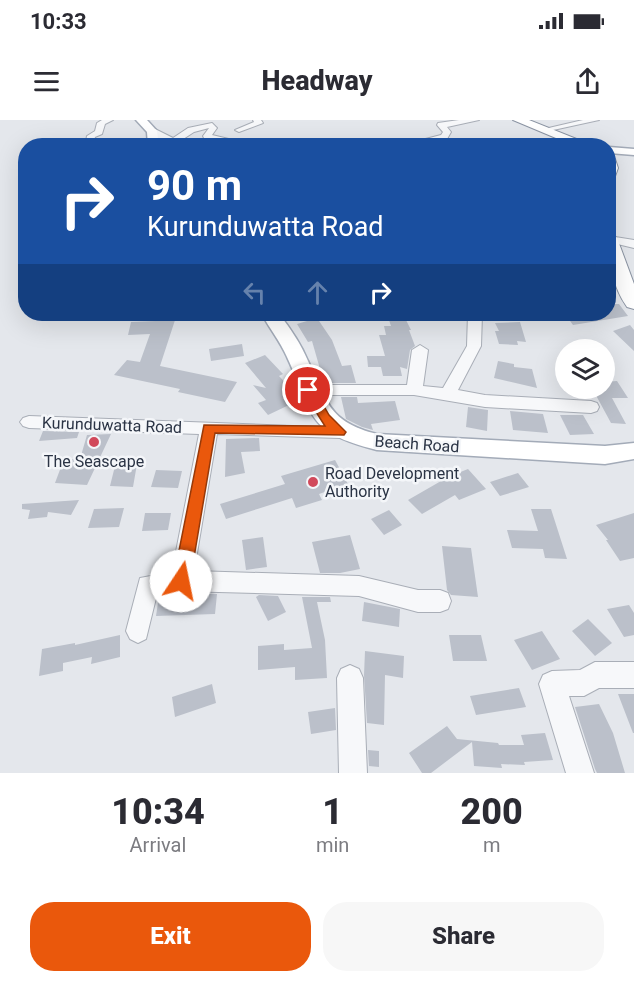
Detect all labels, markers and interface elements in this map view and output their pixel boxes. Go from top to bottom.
text: 10:33 [30,9,87,34]
icon: menu [30,65,63,98]
text: Headway [262,65,372,97]
icon: share [571,65,604,98]
text: 90 m [147,161,242,210]
icon: right [48,162,126,240]
text: Kurunduwatta Road [147,211,384,243]
icon: left [238,276,271,309]
icon: ahead [301,276,334,309]
icon: right [364,276,397,309]
map controls [555,339,615,399]
button: layers [555,339,615,399]
pin [282,364,333,415]
icon: arrive [291,373,324,406]
street label: Kurunduwatta Road [42,413,182,437]
street label: Beach Road [374,432,460,456]
marker: The Seascape [87,435,101,449]
place label: The Seascape [44,452,144,471]
place label: Road Development Authority [325,464,459,501]
marker: Road Development Authority [306,475,320,489]
position arrow [149,549,213,613]
text: 10:34 [111,791,205,833]
text: 1 [322,791,343,833]
text: 200 [461,791,523,833]
text: Arrival [130,833,186,857]
text: min [316,833,349,857]
text: m [483,833,500,857]
button: Exit [30,902,311,971]
button: Share [323,902,604,971]

